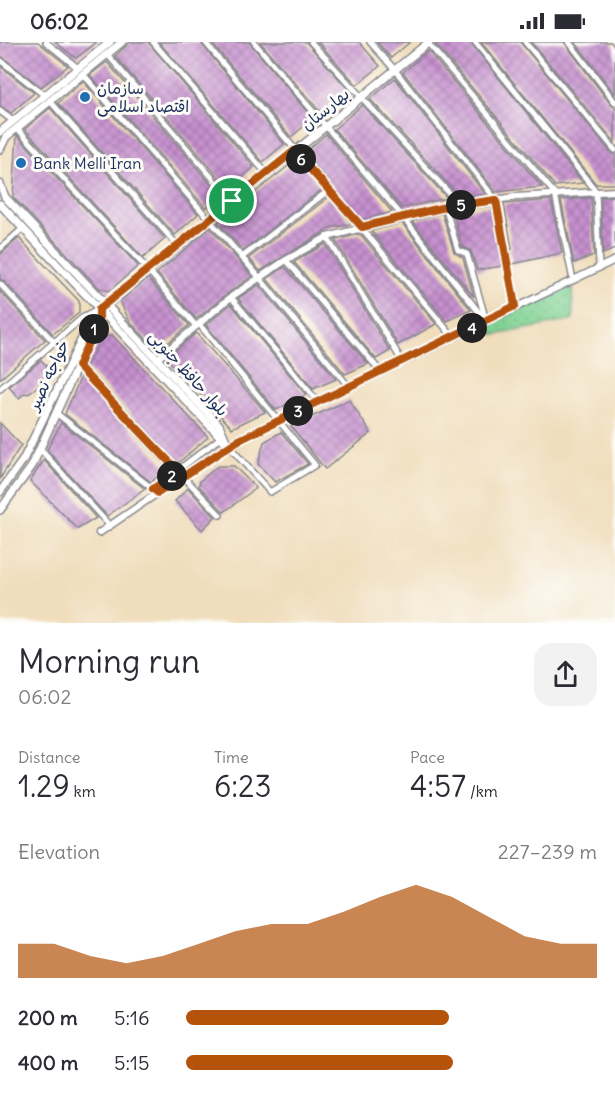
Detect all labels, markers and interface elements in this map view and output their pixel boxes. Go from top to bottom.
text: 06:02 [30,7,89,35]
place label: سازمان اقتصاد اسلامی [97,78,189,117]
street label: بهارستان [297,84,353,134]
marker: سازمان اقتصاد اسلامی [78,90,92,104]
pin: 6 [286,144,316,174]
text: 6 [296,149,306,169]
place label: Bank Melli Iran [33,153,142,173]
marker: Bank Melli Iran [14,156,28,170]
pin [206,175,257,226]
icon: arrive [215,184,248,217]
pin: 5 [446,190,476,220]
text: 5 [456,195,466,215]
pin: 4 [457,313,487,343]
pin: 1 [79,314,109,344]
text: 4 [467,318,477,338]
text: 1 [91,319,97,339]
street label: بلوار حافظ جنوبی [144,326,233,421]
street label: خواجه نصیر [22,336,74,416]
pin: 3 [283,396,313,426]
text: 3 [293,401,303,421]
pin: 2 [157,461,187,491]
text: 2 [168,466,176,486]
text: Morning run [18,640,200,682]
button: share [534,643,597,706]
text: 06:02 [18,684,71,709]
text: Distance [18,747,80,767]
text: Time [214,747,249,767]
text: Pace [410,747,445,767]
text: 1.29 [18,767,70,805]
text: 6:23 [214,767,272,805]
text: 4:57 [410,767,466,805]
text: km [70,781,96,801]
text: /km [466,781,498,801]
text: Elevation [18,839,100,864]
text: 227–239 m [498,839,597,864]
text: 200 m [18,1005,78,1030]
text: 5:16 [114,1005,150,1030]
text: 400 m [18,1050,78,1075]
text: 5:15 [114,1050,149,1075]

